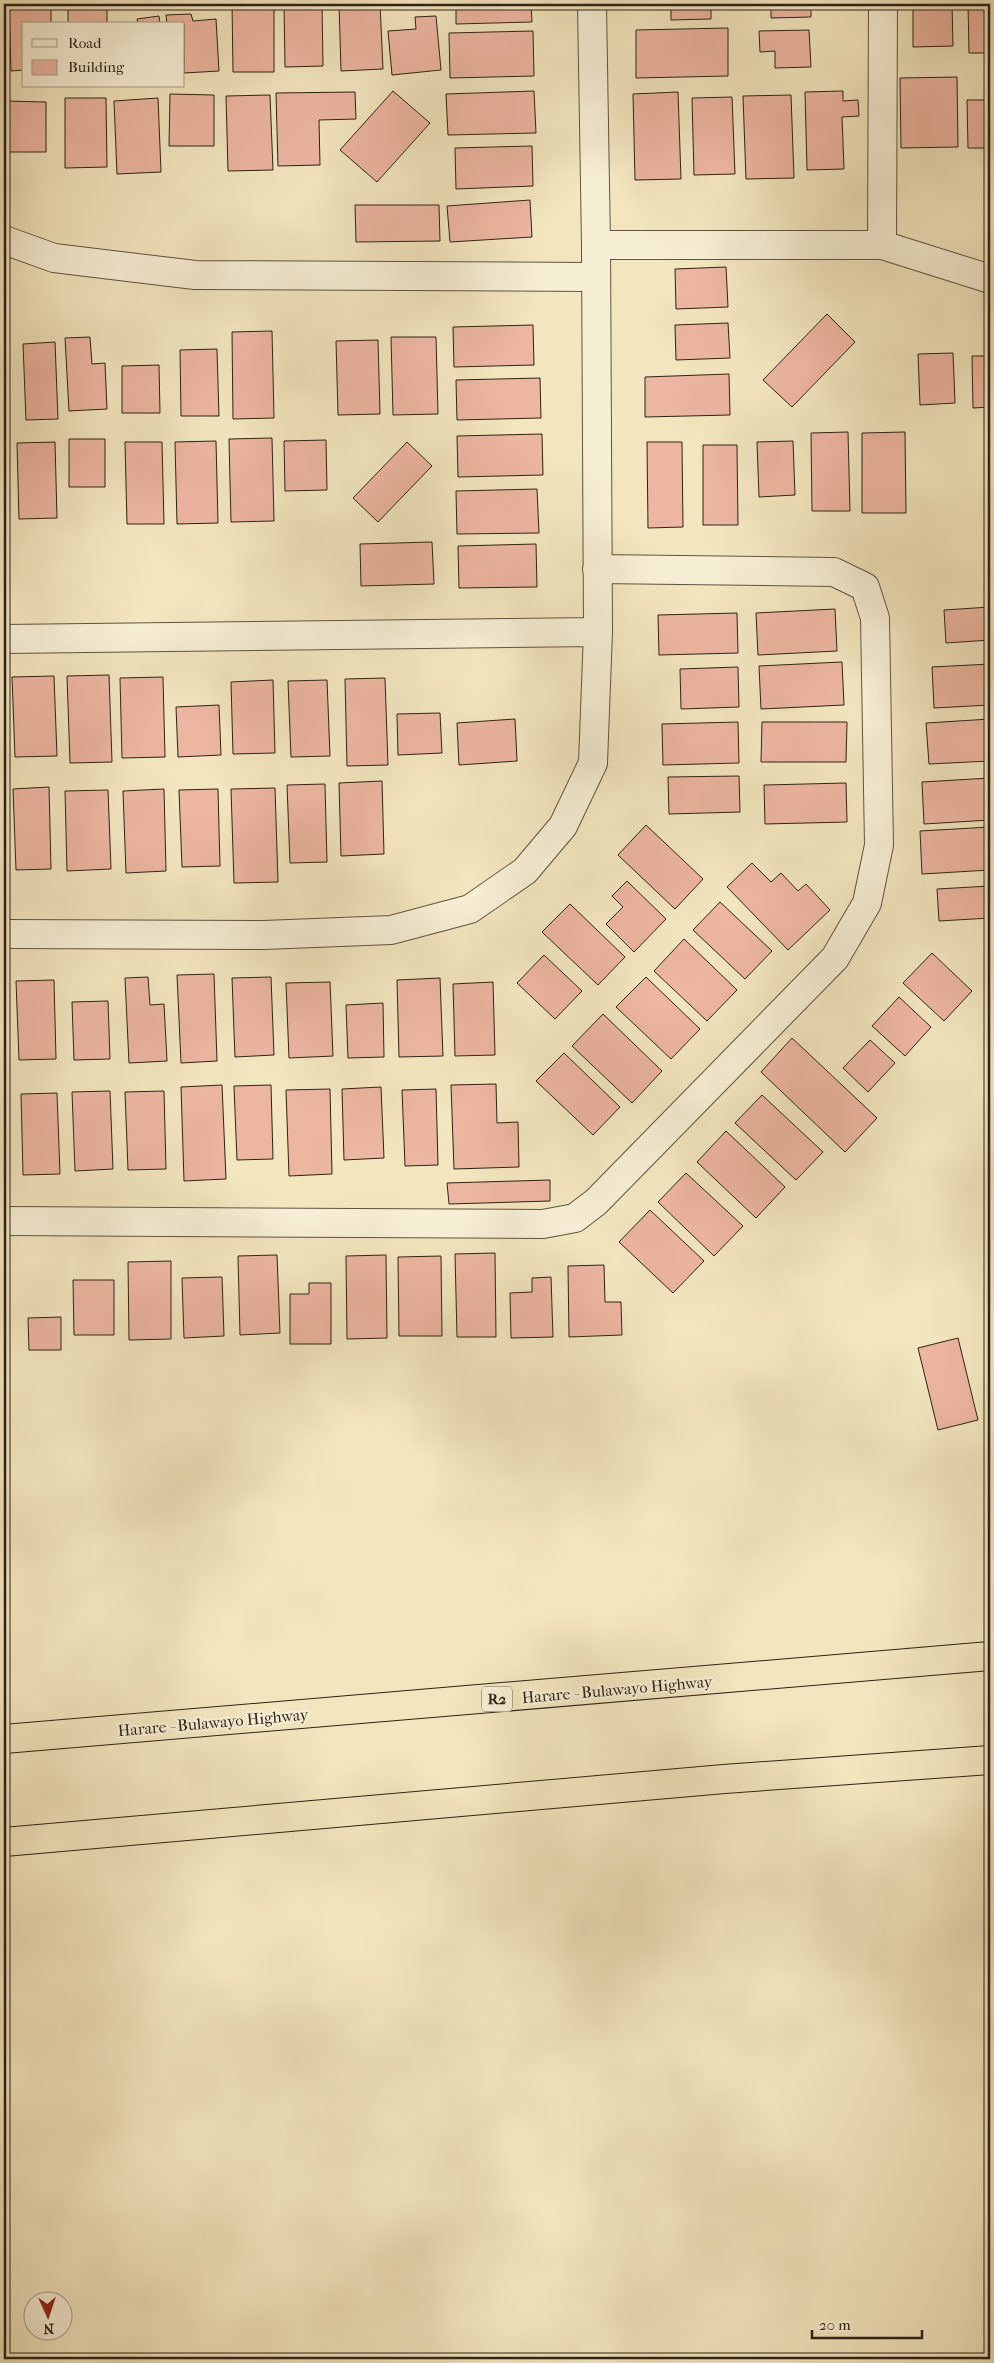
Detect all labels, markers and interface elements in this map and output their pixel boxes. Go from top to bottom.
legend [22,22,185,88]
text: Road [68,34,102,52]
text: Building [68,58,125,76]
street label: Harare - Bulawayo Highway [521,1672,714,1707]
road number: R2 [482,1686,512,1712]
street label: Harare - Bulawayo Highway [117,1705,310,1740]
north arrow [22,2290,72,2340]
scale bar [812,2308,922,2340]
text: 20 m [819,2316,851,2334]
text: N [43,2320,54,2337]

